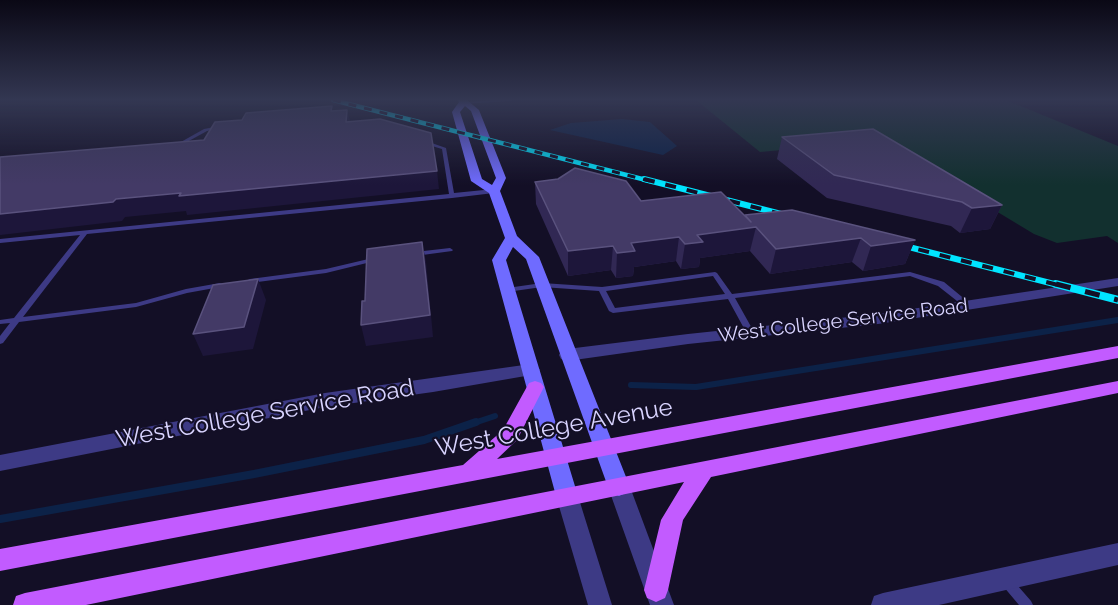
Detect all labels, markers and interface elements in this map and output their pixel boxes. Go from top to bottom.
street label: West College Service Road [717,294,969,348]
street label: West College Service Road [114,374,416,454]
street label: West College Avenue [433,393,675,463]

